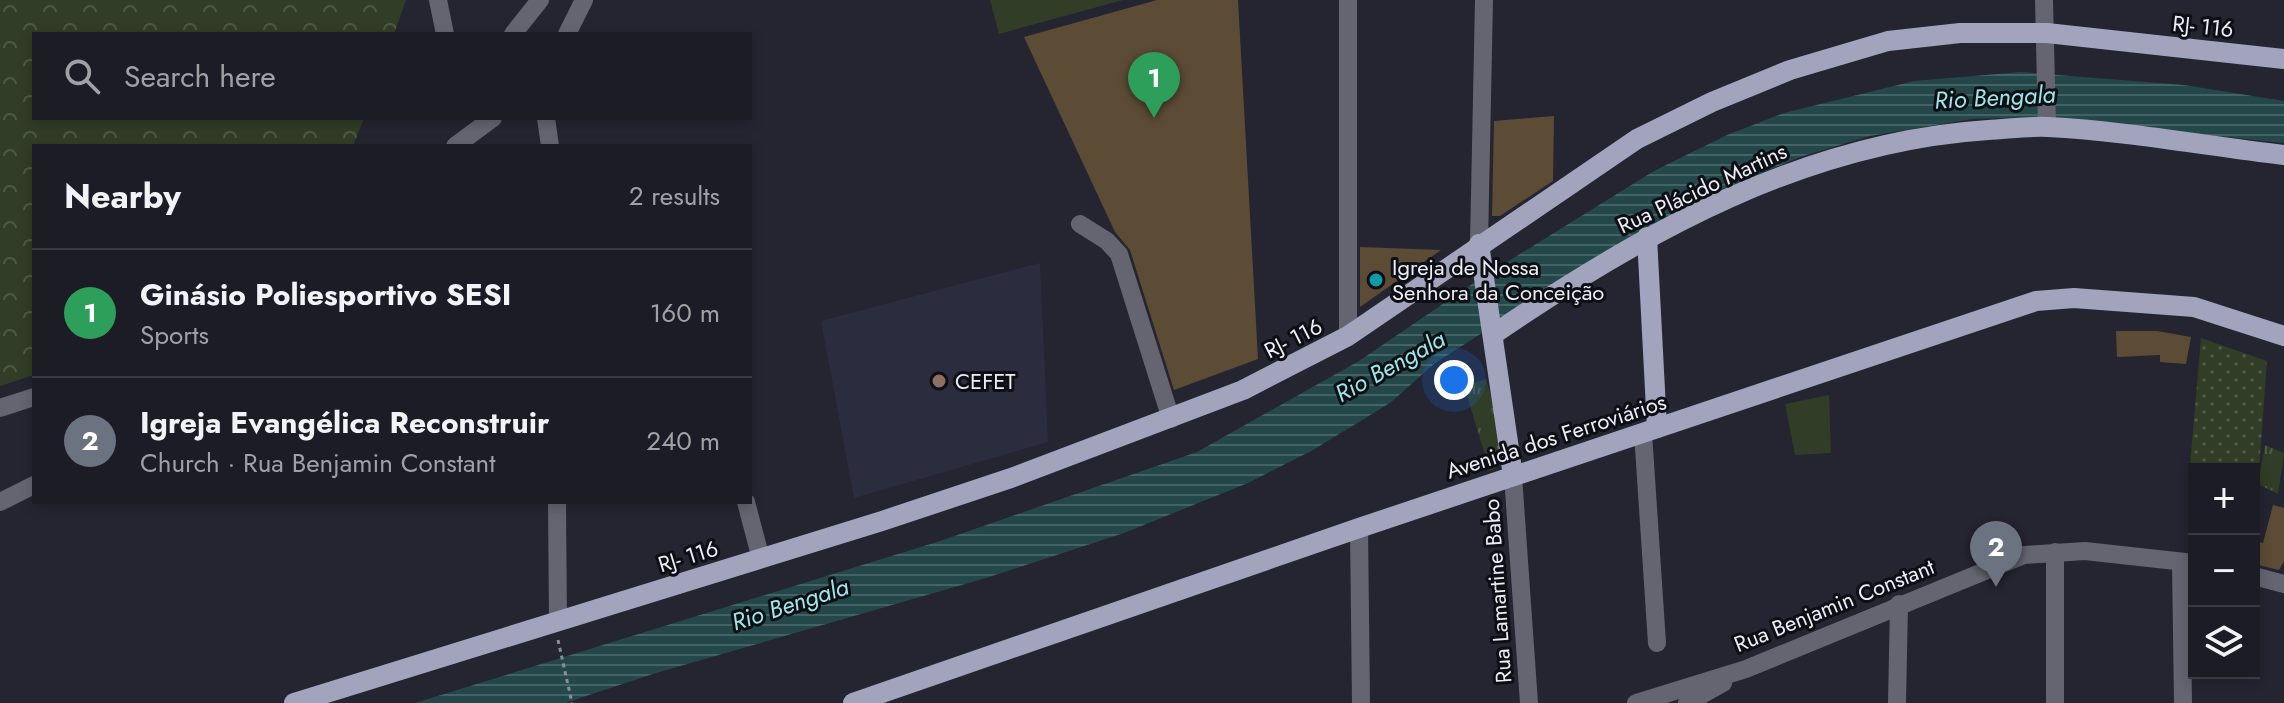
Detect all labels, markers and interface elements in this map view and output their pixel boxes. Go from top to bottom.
street label: RJ- 116 [2171,7,2235,45]
search box [32,32,752,120]
pin: 1 [1128,52,1180,118]
icon: search [60,54,104,98]
text: Search here [124,55,276,98]
water label: Rio Bengala [1933,76,2057,118]
street label: Rua Plácido Martins [1612,135,1792,241]
text: Nearby [64,172,181,221]
text: 2 results [629,177,720,215]
place label: Igreja de Nossa Senhora da Conceição [1392,251,1604,308]
marker: Igreja de Nossa Senhora da Conceição [1367,271,1385,289]
text: Ginásio Poliesportivo SESI [140,273,511,316]
text: 1 [83,294,97,332]
text: 160 m [650,294,720,332]
street label: RJ- 116 [1258,310,1328,366]
text: Sports [140,316,209,354]
water label: Rio Bengala [1328,321,1452,411]
your location [1434,360,1474,400]
place label: CEFET [955,365,1016,397]
marker: CEFET [930,372,948,390]
street label: Avenida dos Ferroviários [1442,385,1670,487]
text: Igreja Evangélica Reconstruir [140,401,549,444]
text: 2 [81,422,99,460]
text: 240 m [646,422,720,460]
text: Church · Rua Benjamin Constant [140,444,495,482]
map controls [2188,463,2260,679]
button: + [2188,463,2260,535]
street label: Rua Lamartine Babo [1475,498,1519,684]
pin: 2 [1970,521,2022,587]
street label: RJ- 116 [654,532,722,580]
button: − [2188,535,2260,607]
street label: Rua Benjamin Constant [1729,550,1940,660]
water label: Rio Bengala [727,569,853,639]
button: layers [2188,607,2260,679]

